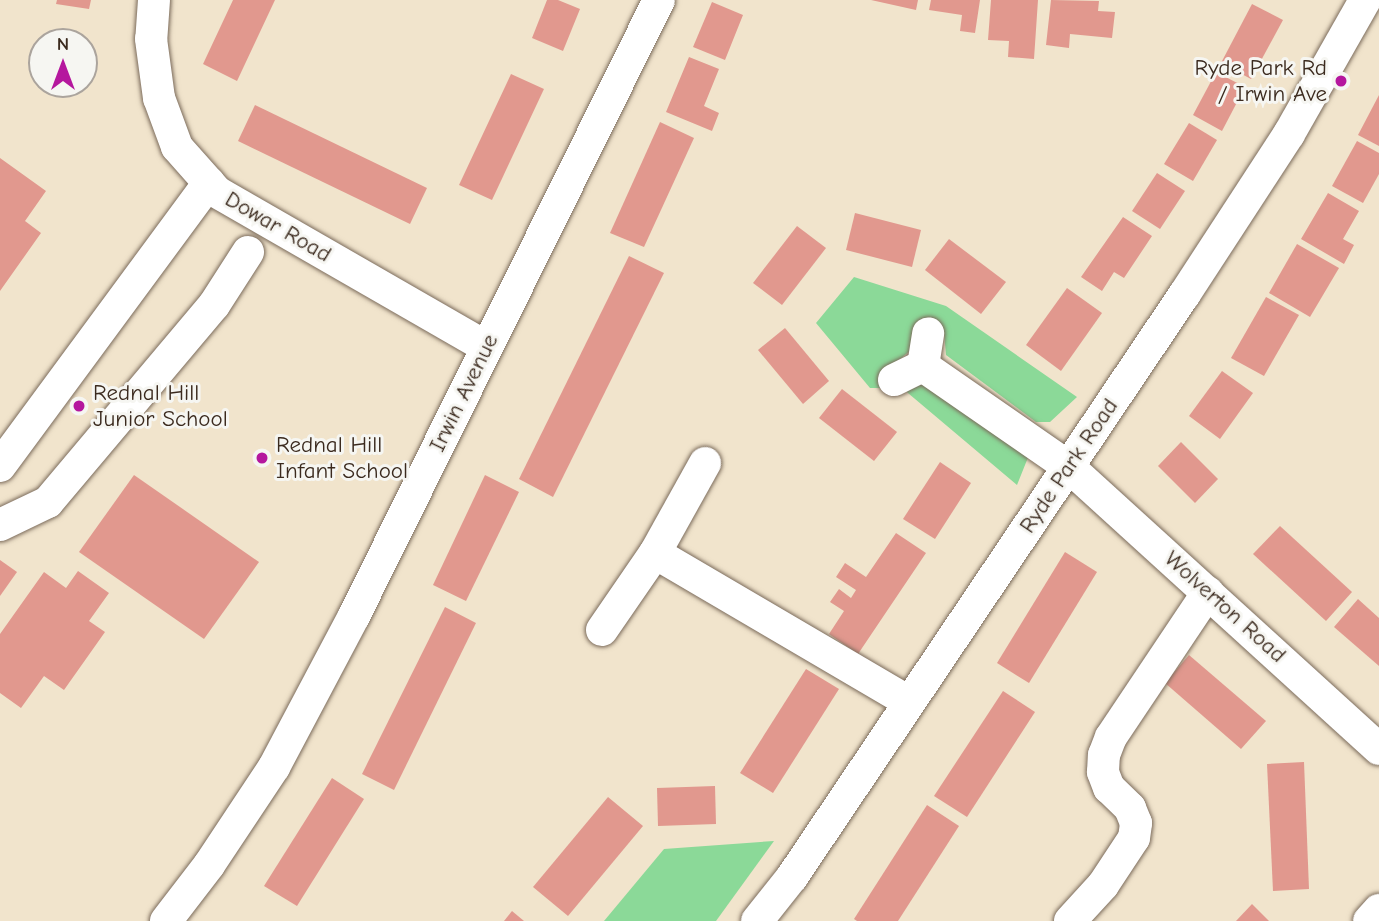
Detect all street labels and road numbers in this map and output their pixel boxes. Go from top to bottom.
street label: Dowar Road [220,186,336,268]
street label: Irwin Avenue [424,330,504,456]
street label: Ryde Park Road [1014,393,1124,539]
street label: Wolverton Road [1158,545,1292,669]

